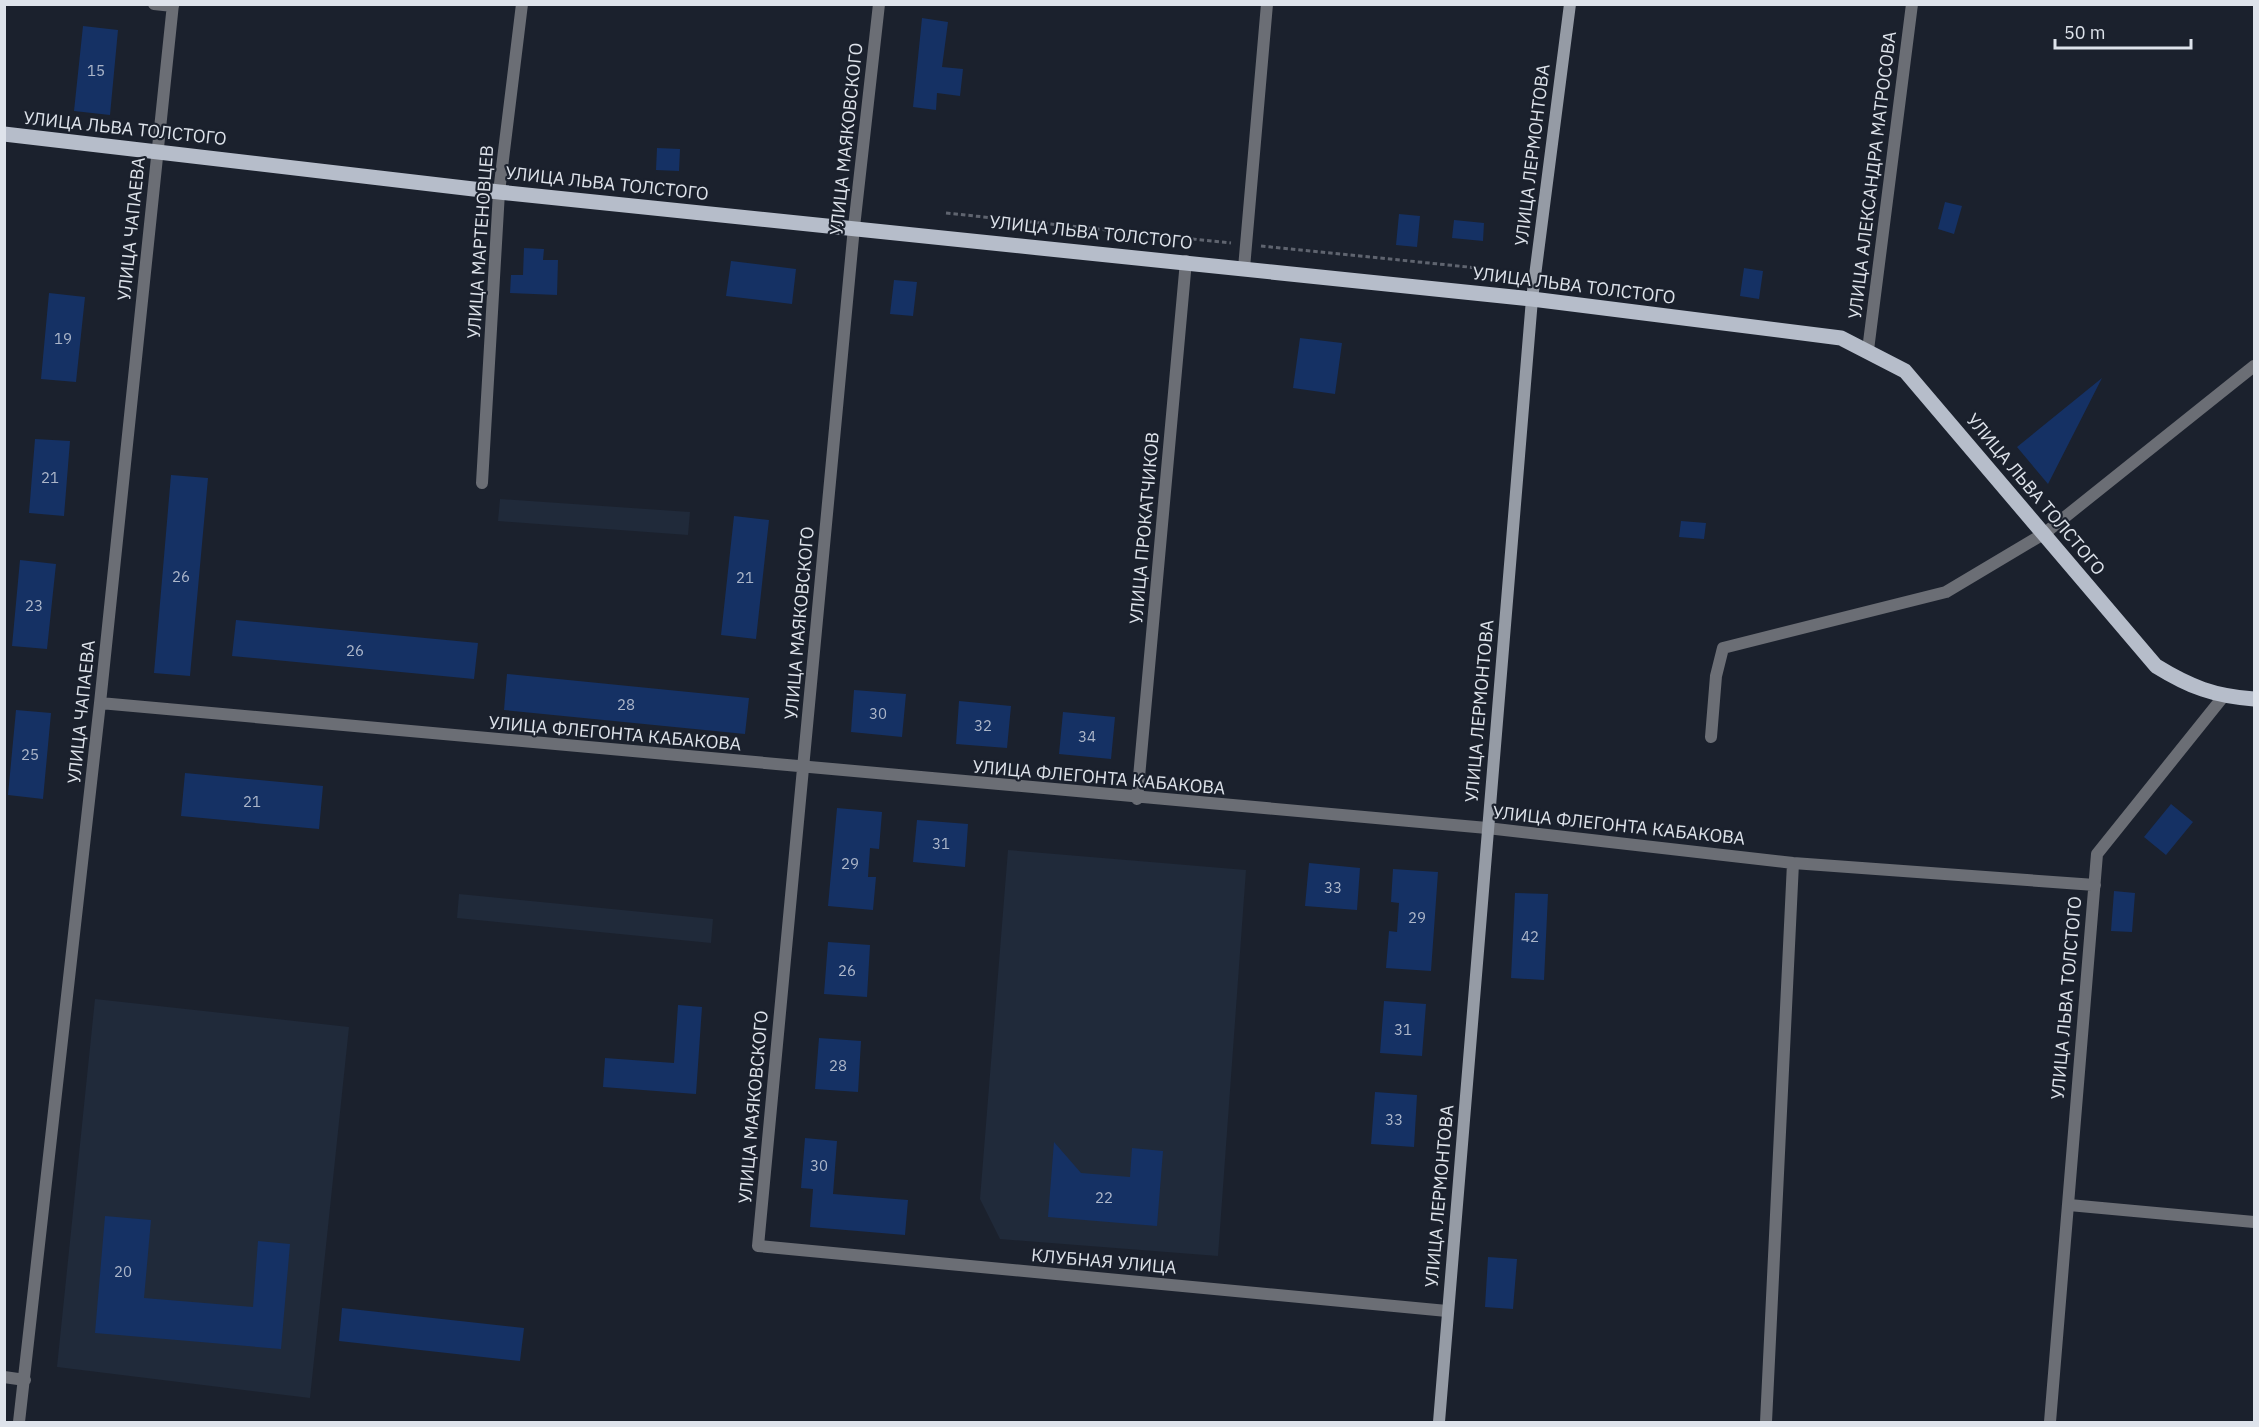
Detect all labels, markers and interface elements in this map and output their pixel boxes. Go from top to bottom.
scale bar [2055,12,2192,50]
text: 50 m [2064,21,2106,44]
street label: УЛИЦА АЛЕКСАНДРА МАТРОСОВА [1843,29,1901,320]
street label: УЛИЦА МАЯКОВСКОГО [824,41,868,237]
house number: 15 [87,61,105,80]
street label: УЛИЦА ЛЕРМОНТОВА [1509,62,1555,247]
street label: УЛИЦА ЛЬВА ТОЛСТОГО [22,106,228,150]
street label: УЛИЦА МАРТЕНОВЦЕВ [462,144,498,340]
street label: УЛИЦА ЧАПАЕВА [112,155,150,302]
street label: УЛИЦА ЛЬВА ТОЛСТОГО [504,161,710,205]
street label: УЛИЦА ЛЬВА ТОЛСТОГО [988,210,1194,254]
street label: УЛИЦА ЛЬВА ТОЛСТОГО [1471,261,1677,309]
house number: 19 [54,329,72,348]
street label: УЛИЦА ЛЬВА ТОЛСТОГО [1962,408,2110,580]
street label: УЛИЦА ПРОКАТЧИКОВ [1124,431,1164,625]
house number: 21 [41,468,59,487]
street label: УЛИЦА МАЯКОВСКОГО [779,525,819,721]
house number: 26 [172,567,190,586]
house number: 21 [736,568,754,587]
house number: 23 [25,596,43,615]
street label: УЛИЦА ЛЕРМОНТОВА [1460,618,1498,803]
street label: УЛИЦА ЧАПАЕВА [62,638,100,785]
house number: 26 [346,641,364,660]
house number: 28 [617,695,635,714]
house number: 30 [869,704,887,723]
street label: УЛИЦА ФЛЕГОНТА КАБАКОВА [488,710,743,756]
house number: 32 [974,716,992,735]
house number: 34 [1078,727,1096,746]
house number: 25 [21,745,39,764]
street label: УЛИЦА ФЛЕГОНТА КАБАКОВА [972,754,1227,800]
house number: 21 [243,792,261,811]
street label: УЛИЦА ФЛЕГОНТА КАБАКОВА [1492,800,1747,850]
house number: 31 [932,834,950,853]
house number: 29 [841,854,859,873]
house number: 33 [1324,878,1342,897]
street label: УЛИЦА ЛЬВА ТОЛСТОГО [2046,895,2086,1101]
house number: 29 [1408,908,1426,927]
house number: 42 [1521,927,1539,946]
house number: 26 [838,961,856,980]
street label: УЛИЦА МАЯКОВСКОГО [733,1009,773,1205]
house number: 31 [1394,1020,1412,1039]
house number: 28 [829,1056,847,1075]
street label: УЛИЦА ЛЕРМОНТОВА [1420,1103,1458,1288]
house number: 33 [1385,1110,1403,1129]
house number: 30 [810,1156,828,1175]
house number: 22 [1095,1188,1113,1207]
street label: КЛУБНАЯ УЛИЦА [1030,1243,1178,1279]
house number: 20 [114,1262,132,1281]

